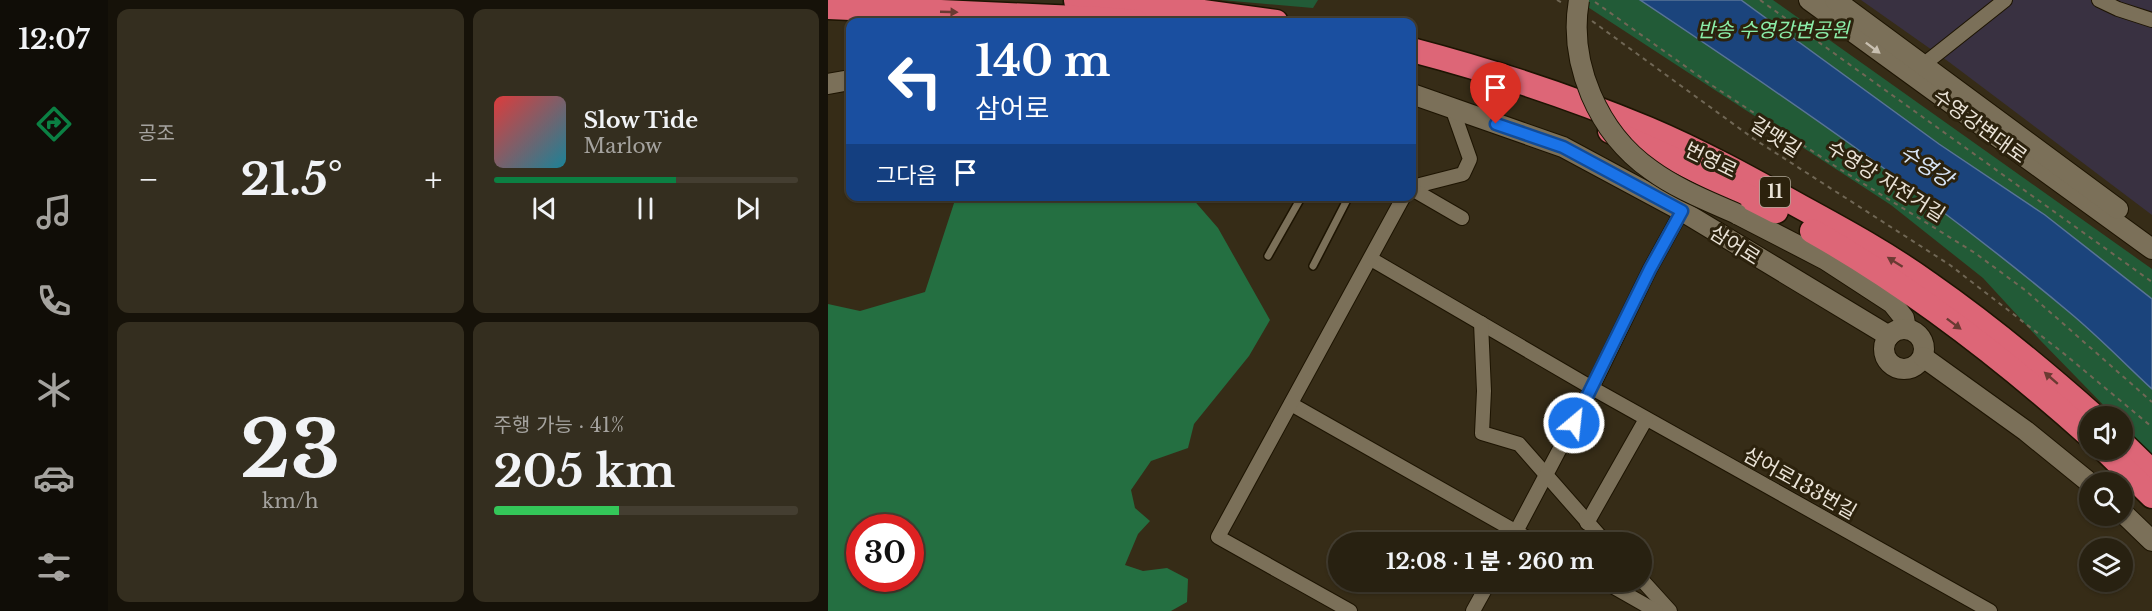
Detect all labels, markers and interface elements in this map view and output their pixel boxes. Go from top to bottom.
one-way arrow [940,7,959,16]
park label: 반송 수영강변공원 [1697,18,1851,42]
text: 12:07 [18,23,90,56]
text: 140 m [975,35,1111,87]
one-way arrow [1865,41,1881,54]
icon: left [876,42,954,120]
pin [1470,62,1521,124]
icon: arrive [1479,71,1512,104]
street label: 수영강변대로 [1928,84,2032,168]
text: 삼어로 [975,92,1050,125]
icon: directions [33,103,75,145]
text: Slow Tide [584,107,698,134]
street label: 갈맷길 [1746,112,1806,162]
text: 공조 [138,121,175,145]
text: Marlow [584,134,662,158]
street label: 수영강 자전거길 [1823,135,1949,227]
street label: 번영로 [1681,137,1741,183]
water label: 수영강 [1895,140,1957,192]
text: 21.5° [240,151,343,207]
icon: arrive [949,156,982,189]
text: − [138,159,159,200]
text: + [424,159,442,200]
text: 그다음 [876,162,937,189]
road number: 11 [1760,177,1790,207]
icon: music [33,191,75,233]
icon: previous [528,192,561,225]
icon: pause [629,192,662,225]
icon: next [731,192,764,225]
street label: 삼어로 [1705,220,1765,270]
one-way arrow [1887,257,1903,268]
icon: phone [33,280,75,322]
one-way arrow [1946,318,1962,330]
icon: climate [33,369,75,411]
one-way arrow [2044,372,2059,385]
position arrow [1542,391,1606,455]
text: 23 [240,401,340,498]
map controls [2079,406,2133,592]
button: sound [2079,406,2133,460]
text: 주행 가능 · 41% [494,413,624,437]
street label: 삼어로133번길 [1739,442,1861,524]
text: 205 km [494,443,675,499]
icon: car [33,457,75,499]
button: search [2079,472,2133,526]
text: km/h [262,489,319,513]
speed limit sign: 30 [846,514,924,592]
button: layers [2079,538,2133,592]
icon: filters [33,546,75,588]
text: 12:08 · 1 분 · 260 m [1386,548,1594,575]

